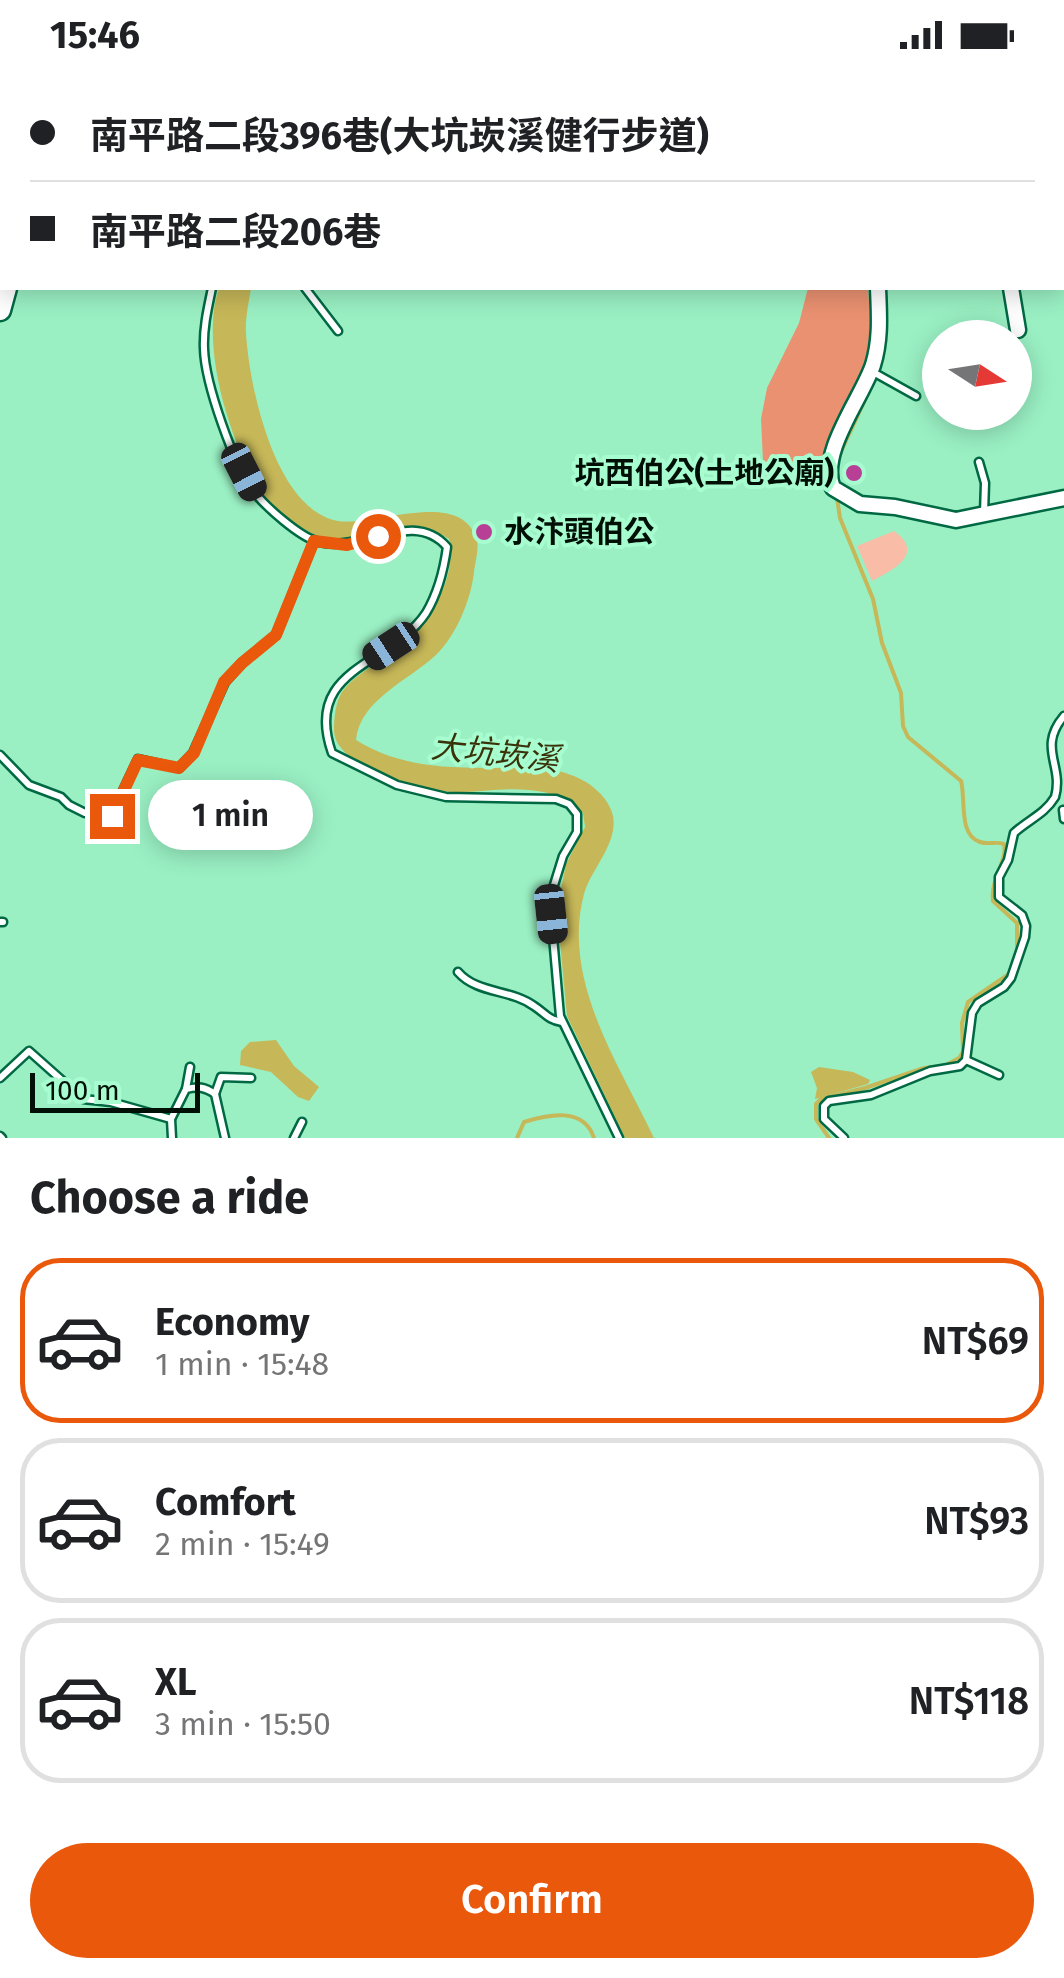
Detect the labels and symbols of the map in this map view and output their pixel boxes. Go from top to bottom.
north arrow [922,320,1032,430]
car [217,438,271,506]
place label: 坑西伯公(土地公廟) [575,455,834,491]
marker: 坑西伯公(土地公廟) [843,462,865,484]
route start [356,514,401,559]
place label: 水汴頭伯公 [504,514,654,550]
marker: 水汴頭伯公 [473,521,495,543]
car [358,617,424,675]
water label: 大坑崁溪 [429,727,565,779]
callout: 1 min [147,781,312,851]
route end [90,794,135,839]
car [533,883,569,945]
scale bar [30,1068,200,1112]

